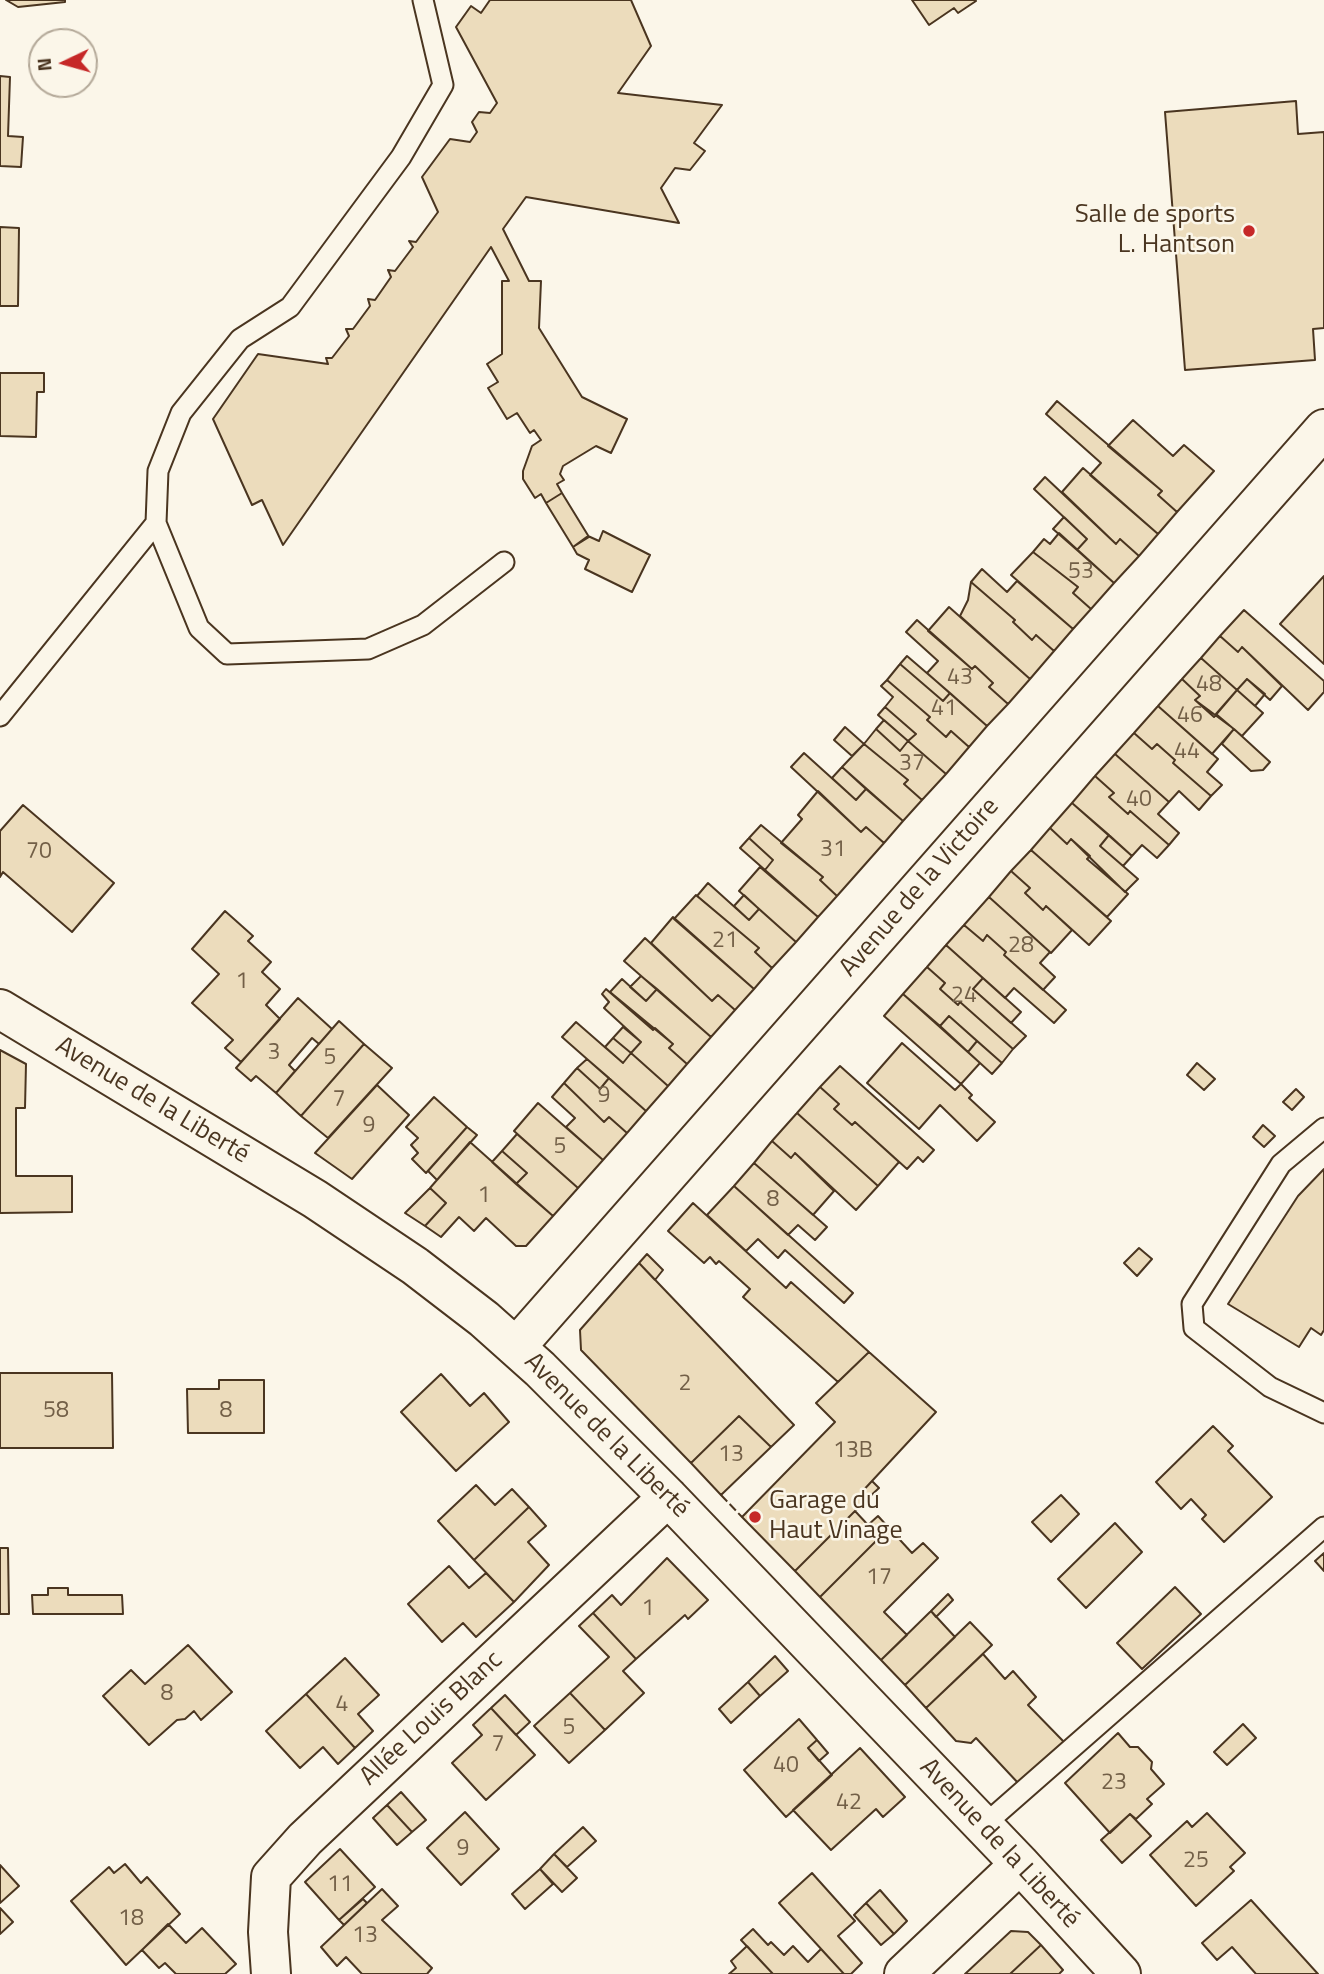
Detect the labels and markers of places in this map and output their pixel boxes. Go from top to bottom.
place label: Salle de sports L. Hantson [1075,200,1235,262]
marker: Salle de sports L. Hantson [1241,223,1257,239]
place label: Garage du Haut Vinage [769,1486,903,1548]
marker: Garage du Haut Vinage [747,1509,763,1525]

